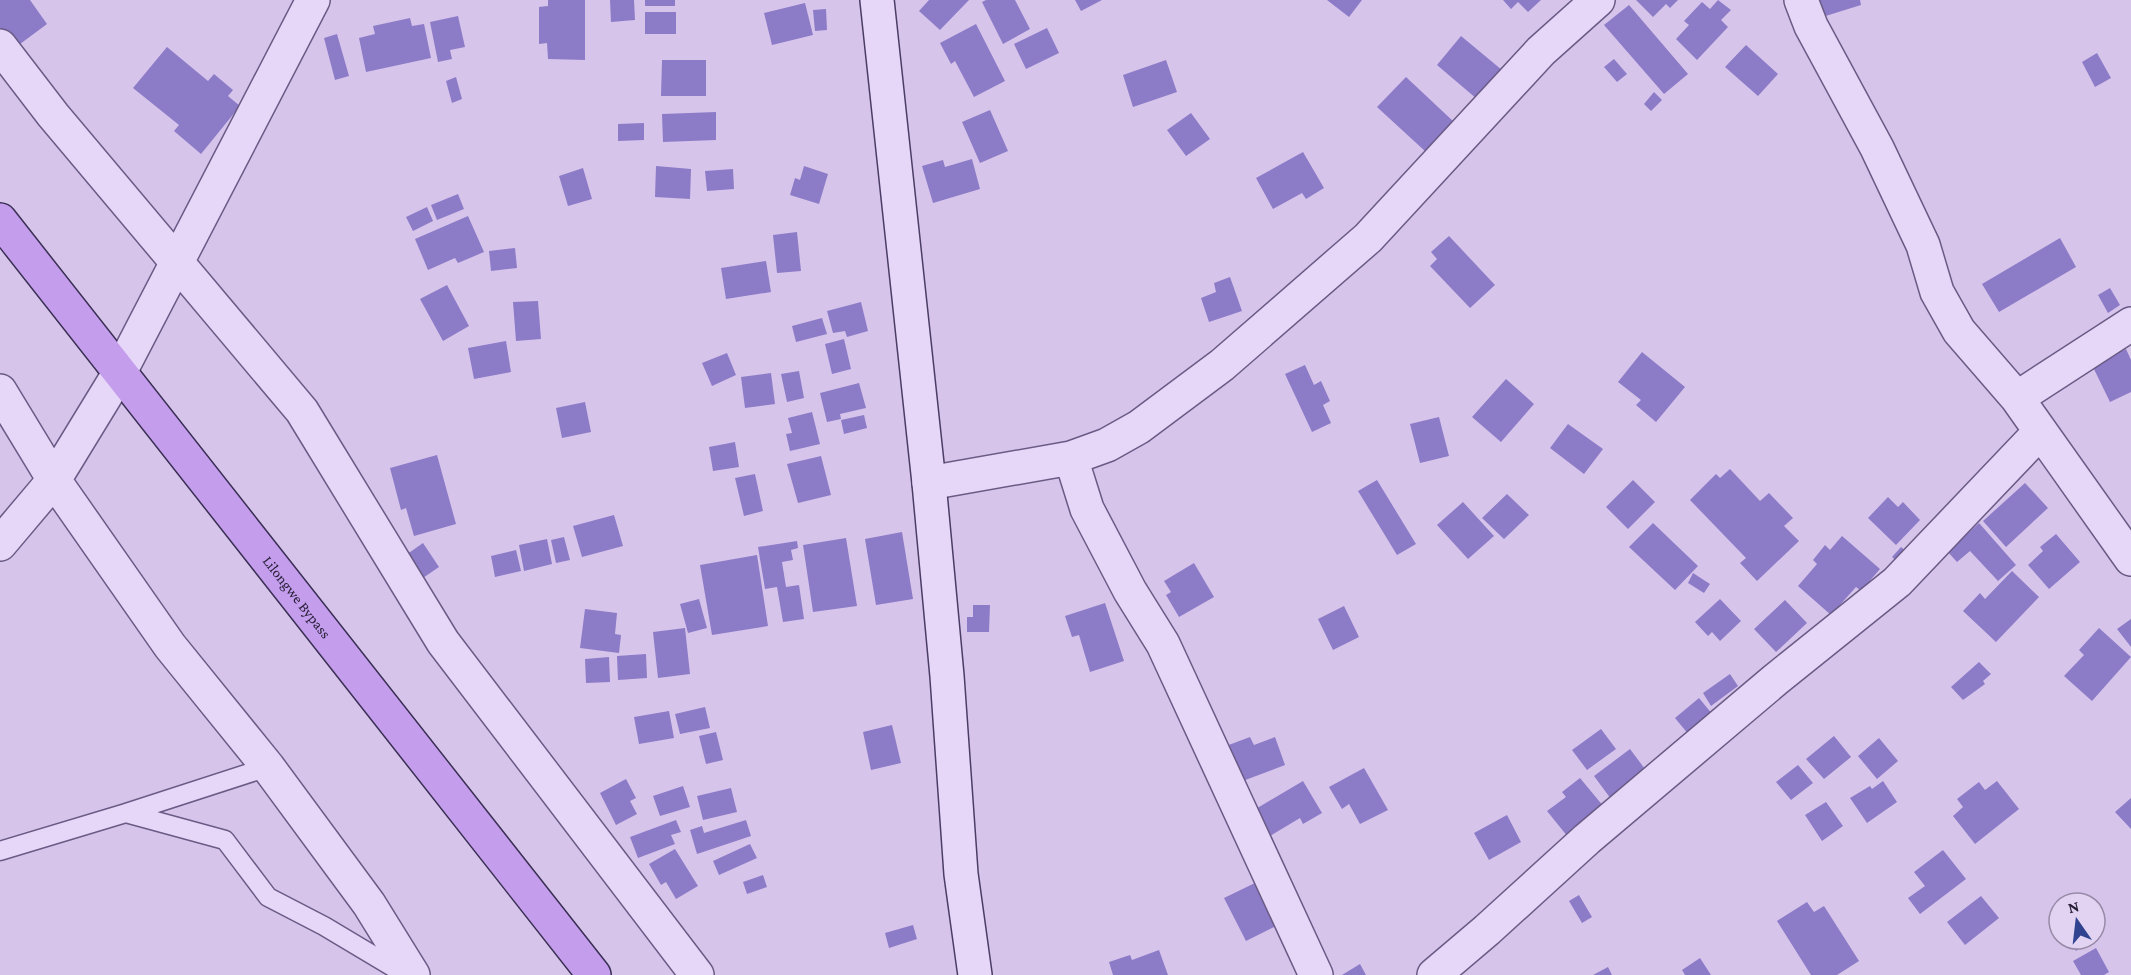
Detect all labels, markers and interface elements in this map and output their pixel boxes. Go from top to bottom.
street label: Lilongwe Bypass [260,553,334,642]
north arrow [2047,891,2107,951]
text: N [2066,897,2081,916]

